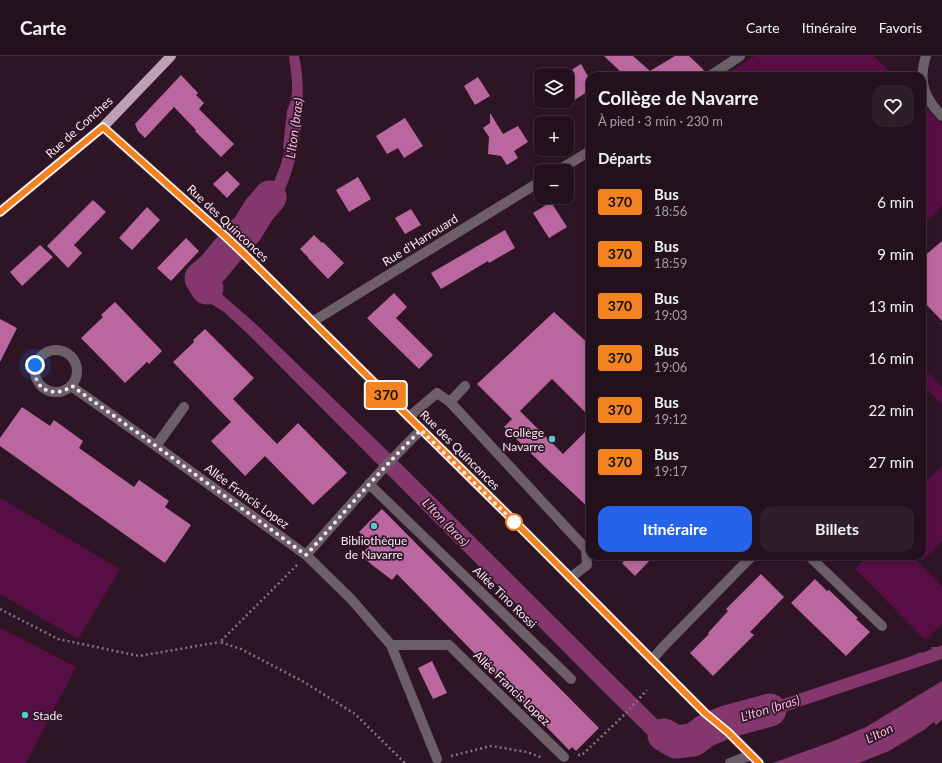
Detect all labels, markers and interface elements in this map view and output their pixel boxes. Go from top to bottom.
text: Carte [20,16,66,39]
text: Carte [746,19,780,36]
text: Itinéraire [802,19,857,36]
text: Favoris [879,19,922,36]
map controls [534,68,574,204]
button: layers [534,68,574,108]
button: heart [872,85,914,127]
text: Collège de Navarre [598,86,758,109]
street label: Rue de Conches [42,93,116,161]
water label: L'Iton (bras) [282,97,306,159]
text: À pied · 3 min · 230 m [598,113,723,129]
button: + [534,116,574,156]
text: Départs [598,149,651,167]
button: − [534,164,574,204]
street label: Rue des Quinconces [184,181,272,265]
text: Bus [654,185,679,203]
text: 370 [608,193,632,210]
text: 6 min [877,193,914,211]
text: 18:56 [654,203,687,219]
street label: Rue d'Harrouard [379,211,461,269]
text: Bus [654,237,679,255]
text: 370 [608,245,632,262]
text: 9 min [877,245,914,263]
text: 18:59 [654,255,687,271]
text: Bus [654,289,679,307]
text: 370 [608,297,632,314]
text: 13 min [868,297,914,315]
text: 19:03 [654,307,687,323]
text: Bus [654,341,679,359]
text: 370 [608,349,632,366]
text: 16 min [868,349,914,367]
your location [25,355,45,375]
text: 19:06 [654,359,687,375]
line badge: 370 [363,382,409,408]
text: 370 [374,386,398,403]
text: Bus [654,393,679,411]
text: 370 [608,401,632,418]
text: 22 min [868,401,914,419]
street label: Rue des Quinconces [417,407,503,493]
text: 19:12 [654,411,687,427]
place label: Collège Navarre [502,425,544,454]
marker: Collège Navarre [547,434,557,444]
text: Bus [654,445,679,463]
text: 370 [608,453,632,470]
text: 27 min [868,453,914,471]
street label: Allée Francis Lopez [202,460,293,532]
text: 19:17 [654,463,687,479]
water label: L'Iton (bras) [419,494,473,550]
button: Itinéraire [598,506,752,552]
button: Billets [760,506,914,552]
unlabelled marker [505,513,523,531]
marker: Bibliothèque de Navarre [369,521,379,531]
place label: Bibliothèque de Navarre [341,533,407,562]
street label: Allée Tino Rossi [470,563,540,631]
street label: Allée Francis Lopez [471,648,554,729]
water label: L'Iton (bras) [738,691,802,725]
place label: Stade [33,708,63,723]
marker: Stade [20,710,30,720]
water label: L'Iton [863,719,896,747]

